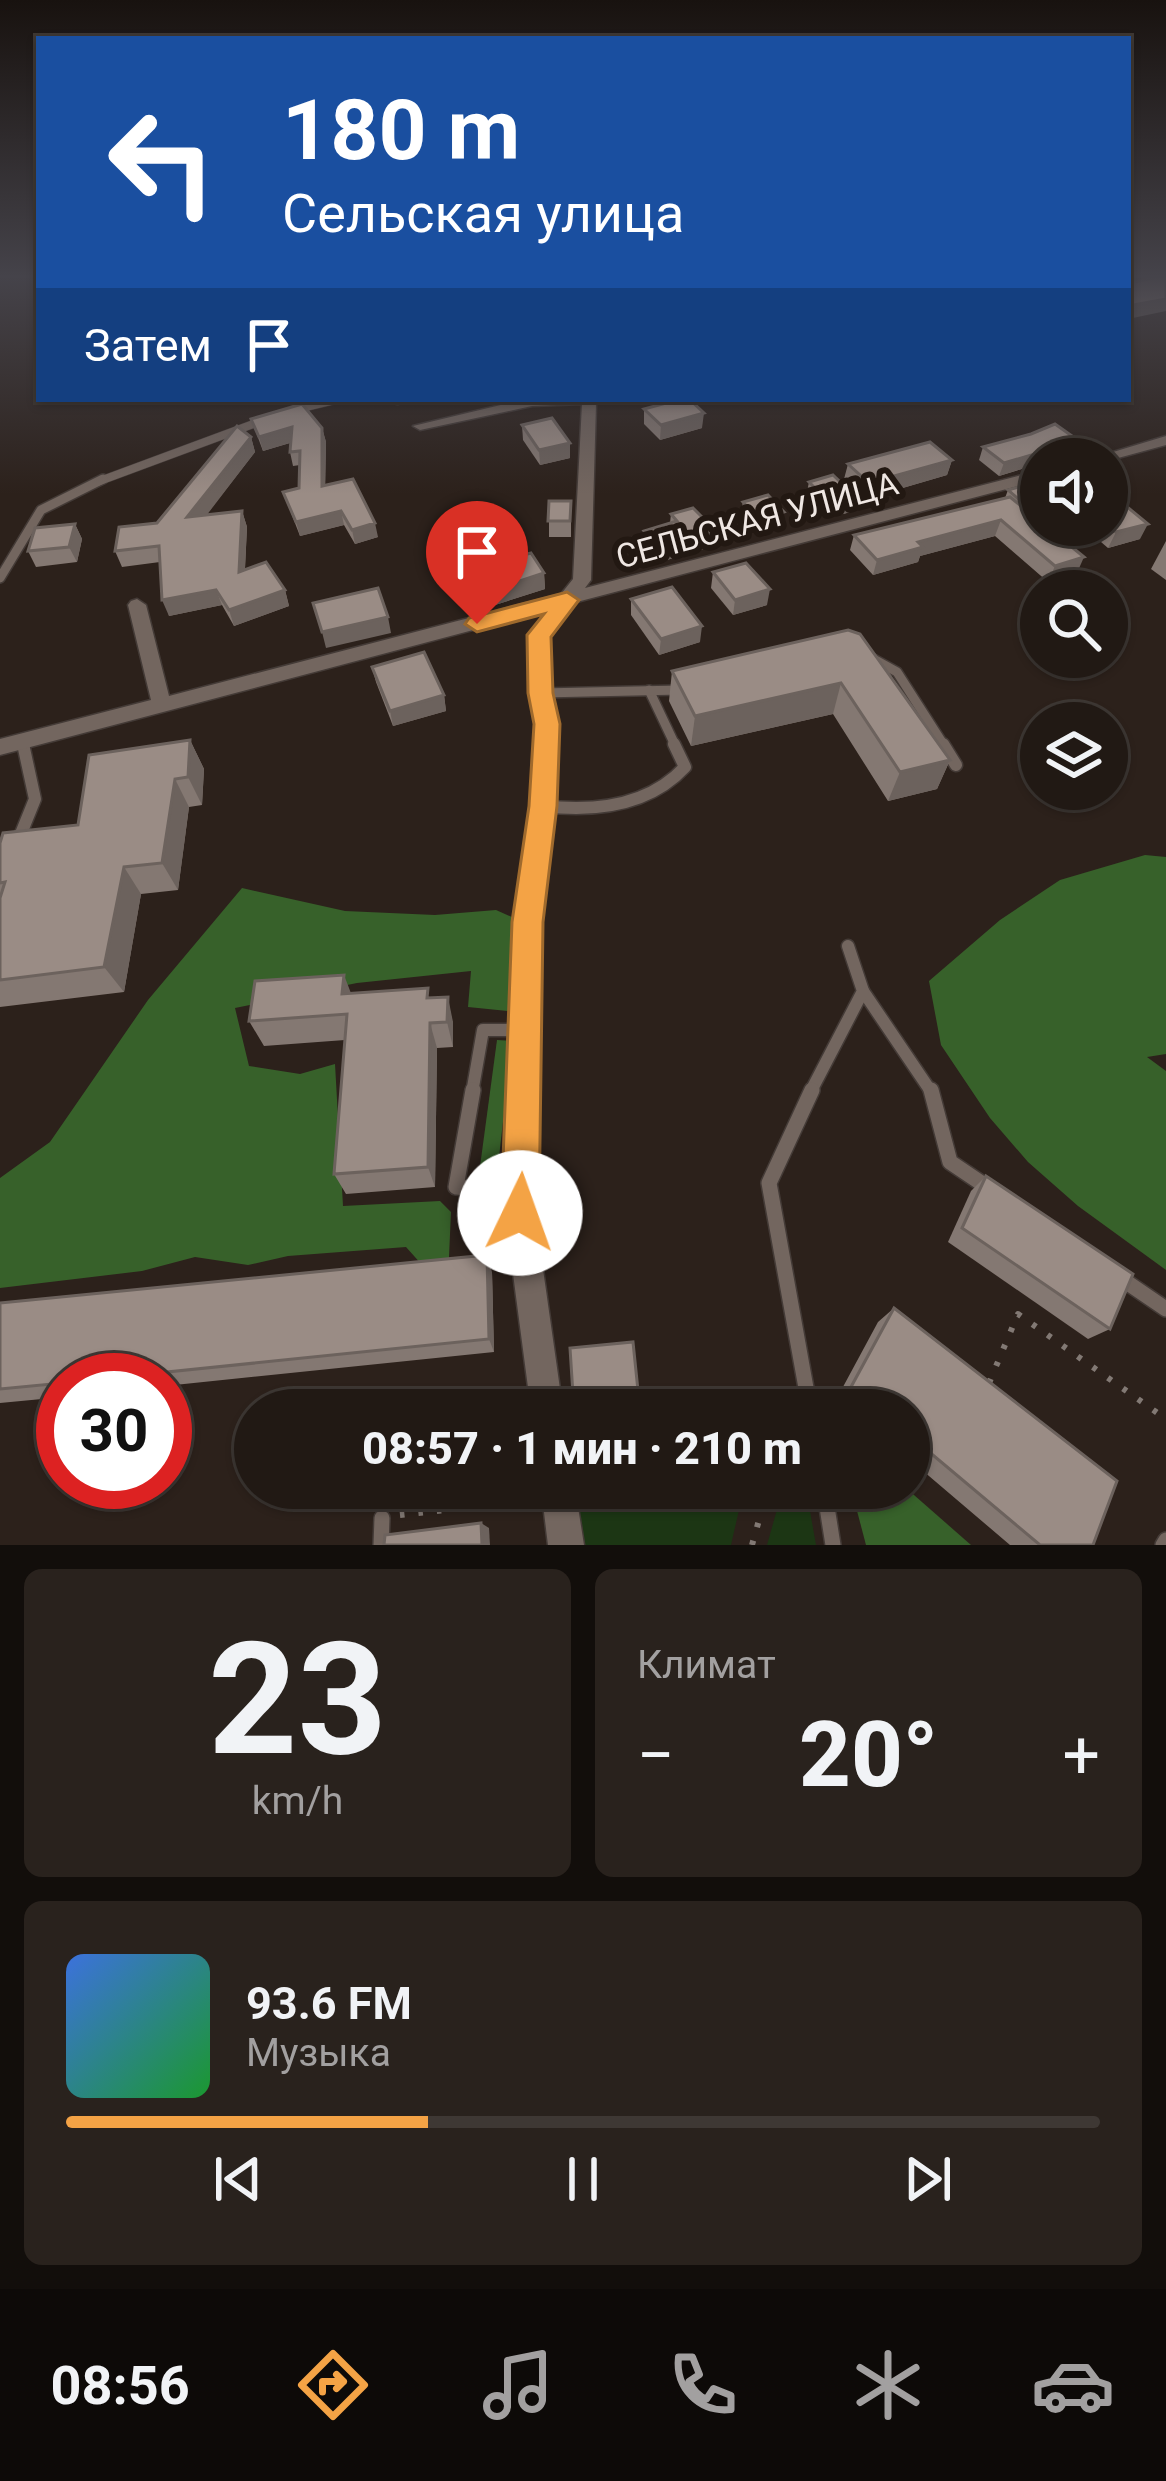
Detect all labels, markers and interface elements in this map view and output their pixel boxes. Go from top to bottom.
text: 180 m [282,81,520,180]
icon: left [84,84,240,240]
text: Сельская улица [282,182,684,245]
icon: arrive [236,312,302,378]
text: Затем [84,319,212,372]
map controls [1020,438,1128,810]
button: sound [1020,438,1128,546]
street label: СЕЛЬСКАЯ УЛИЦА [612,463,903,576]
pin [426,501,528,624]
icon: arrive [444,519,510,585]
button: search [1020,570,1128,678]
button: layers [1020,702,1128,810]
position arrow [457,1150,583,1276]
speed limit sign: 30 [36,1353,192,1509]
text: 08:57 · 1 мин · 210 m [362,1422,802,1475]
text: 23 [208,1608,387,1791]
text: Климат [637,1642,776,1688]
text: 20° [799,1703,938,1808]
text: − [637,1717,675,1794]
text: + [1063,1717,1100,1794]
text: km/h [252,1778,343,1824]
text: 93.6 FM [246,1977,412,2030]
text: Музыка [246,2030,391,2076]
icon: previous [205,2146,271,2212]
icon: pause [550,2146,616,2212]
icon: next [895,2146,961,2212]
icon: directions [291,2343,375,2427]
icon: music [476,2343,560,2427]
icon: phone [661,2343,745,2427]
icon: climate [846,2343,930,2427]
icon: car [1031,2343,1115,2427]
text: 08:56 [51,2354,190,2417]

